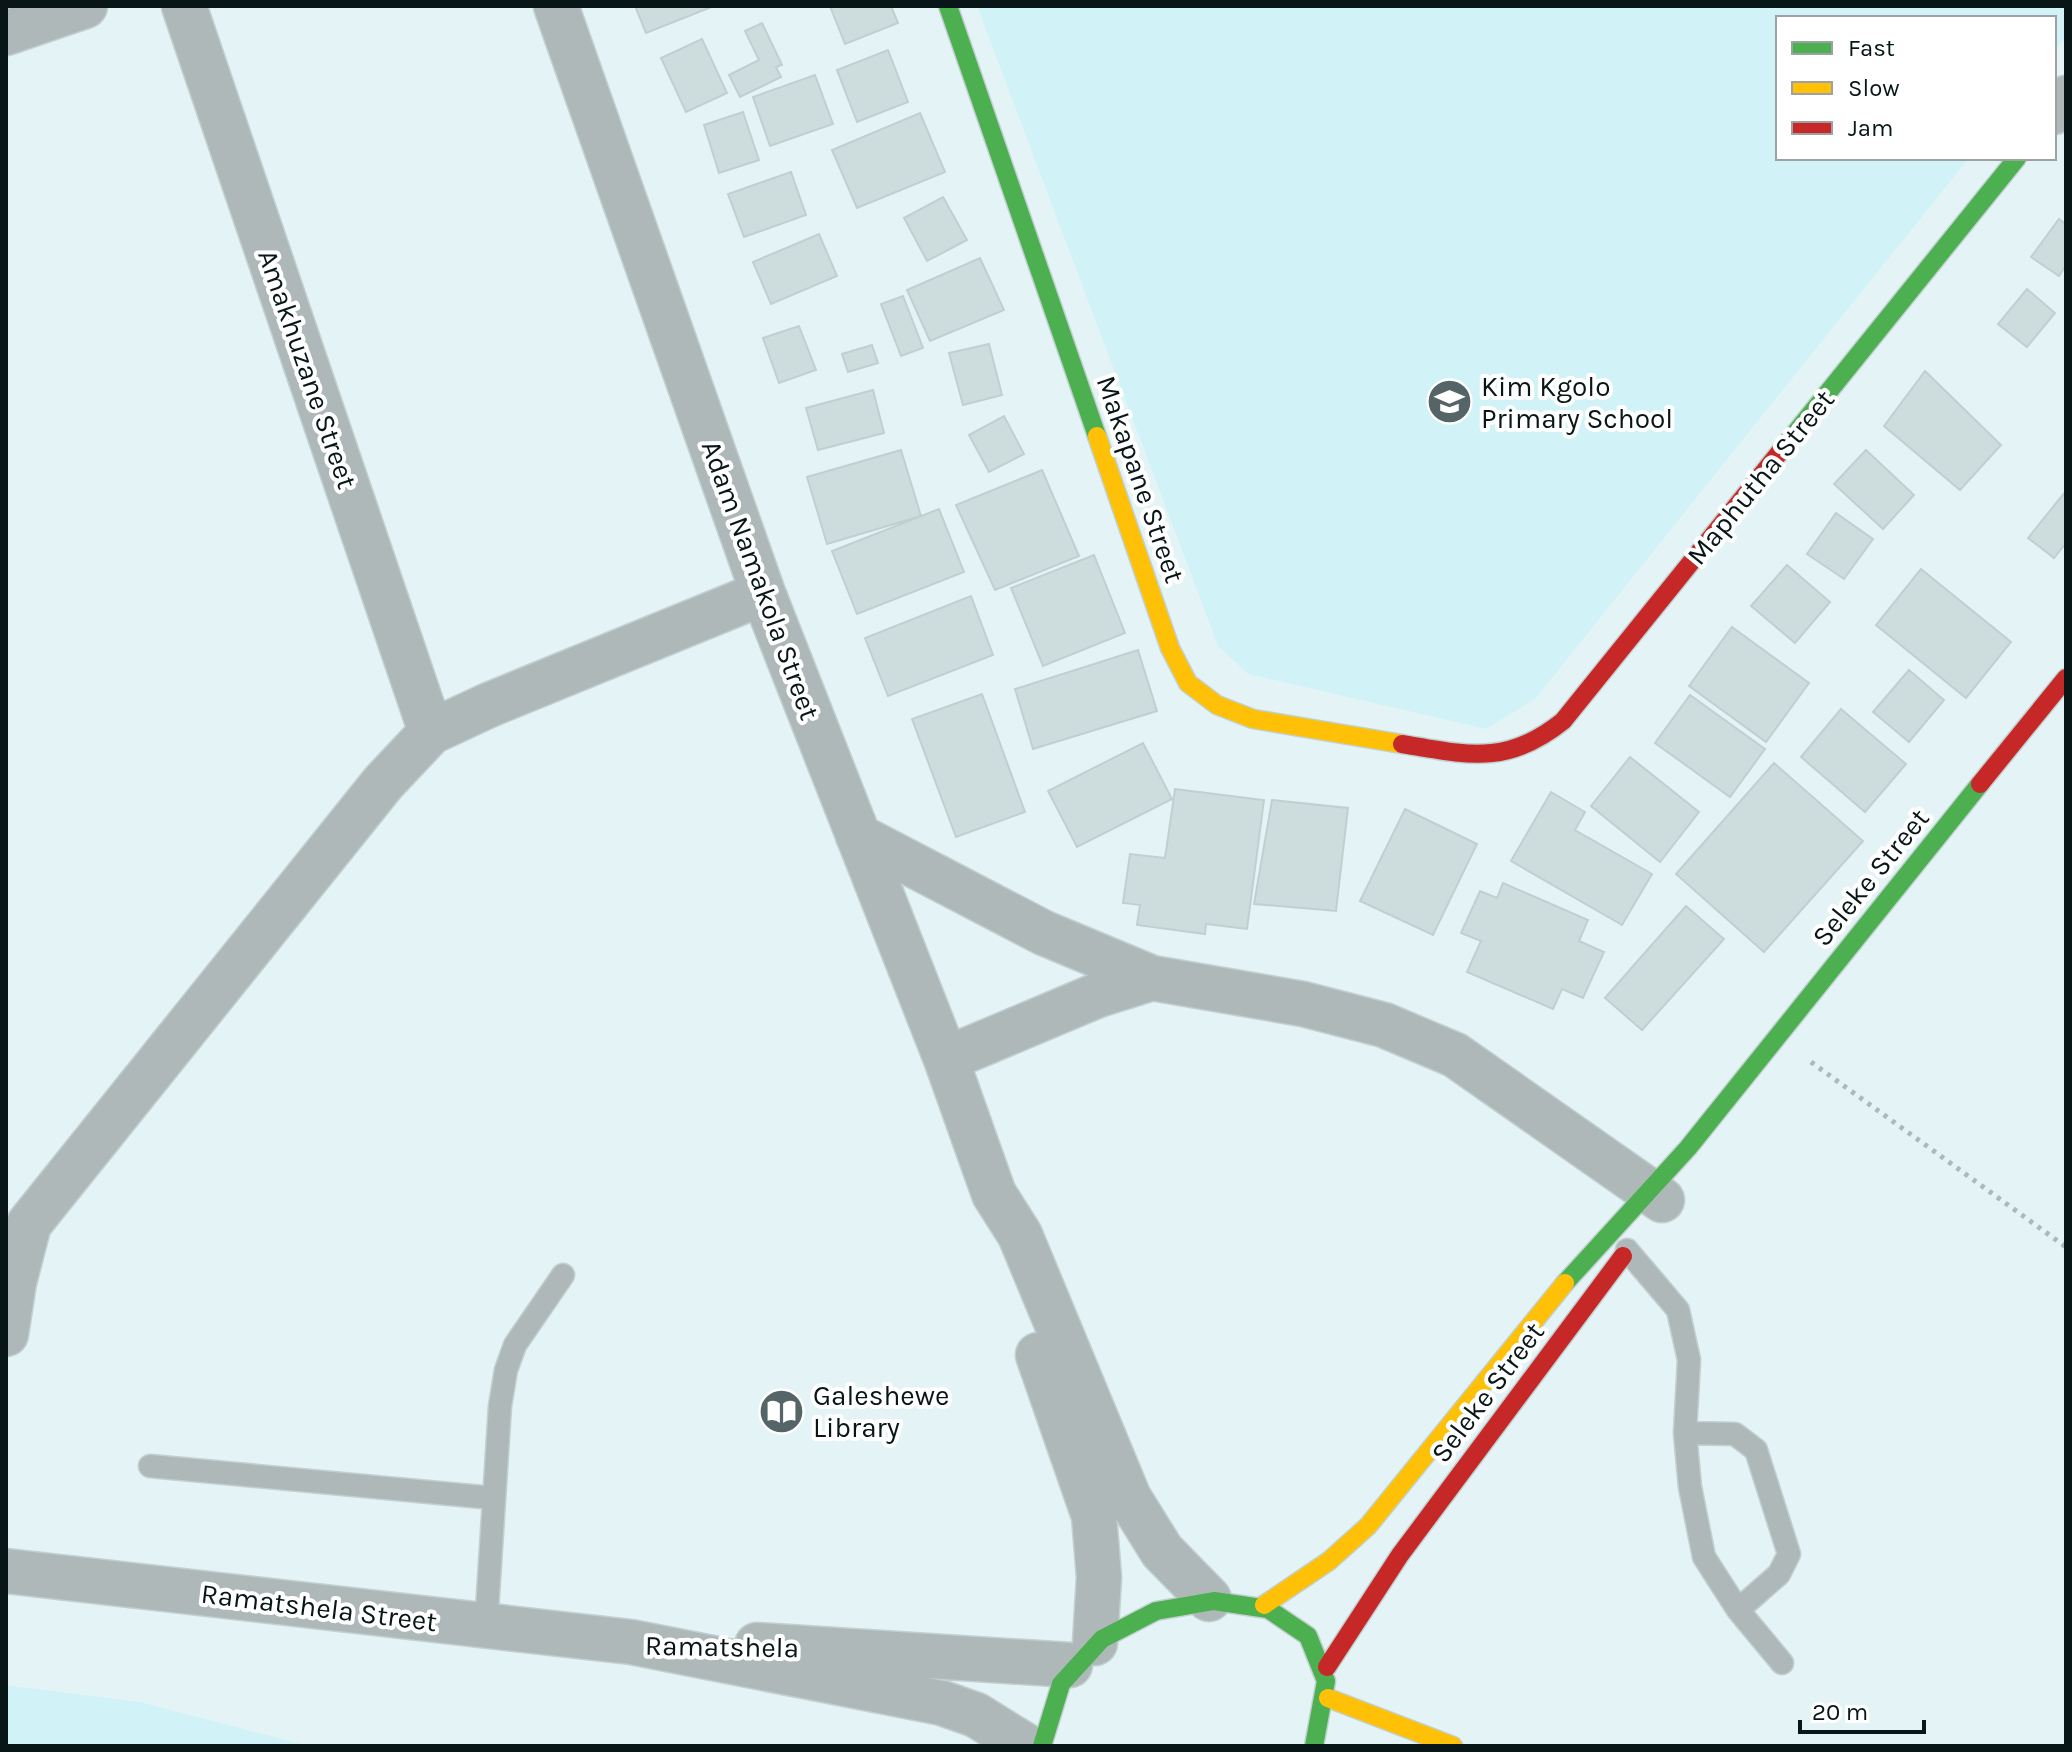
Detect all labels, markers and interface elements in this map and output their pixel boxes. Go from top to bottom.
legend [1776,16,2056,160]
text: Fast [1848,34,1895,62]
text: Slow [1848,74,1900,102]
text: Jam [1848,114,1893,142]
street label: Amakhuzane Street [251,245,364,493]
place label: Kim Kgolo Primary School [1481,370,1673,435]
street label: Makapane Street [1090,371,1191,587]
school or university icon: Kim Kgolo Primary School [1426,378,1474,426]
street label: Maphutha Street [1680,383,1841,572]
street label: Adam Namakola Street [695,436,826,724]
street label: Seleke Street [1805,802,1936,953]
street label: Seleke Street [1424,1316,1551,1469]
place label: Galeshewe Library [813,1379,949,1444]
library icon: Galeshewe Library [758,1387,806,1435]
street label: Ramatshela Street [199,1577,439,1638]
street label: Ramatshela [645,1629,799,1664]
scale bar [1800,1684,1924,1734]
text: 20 m [1812,1698,1868,1726]

